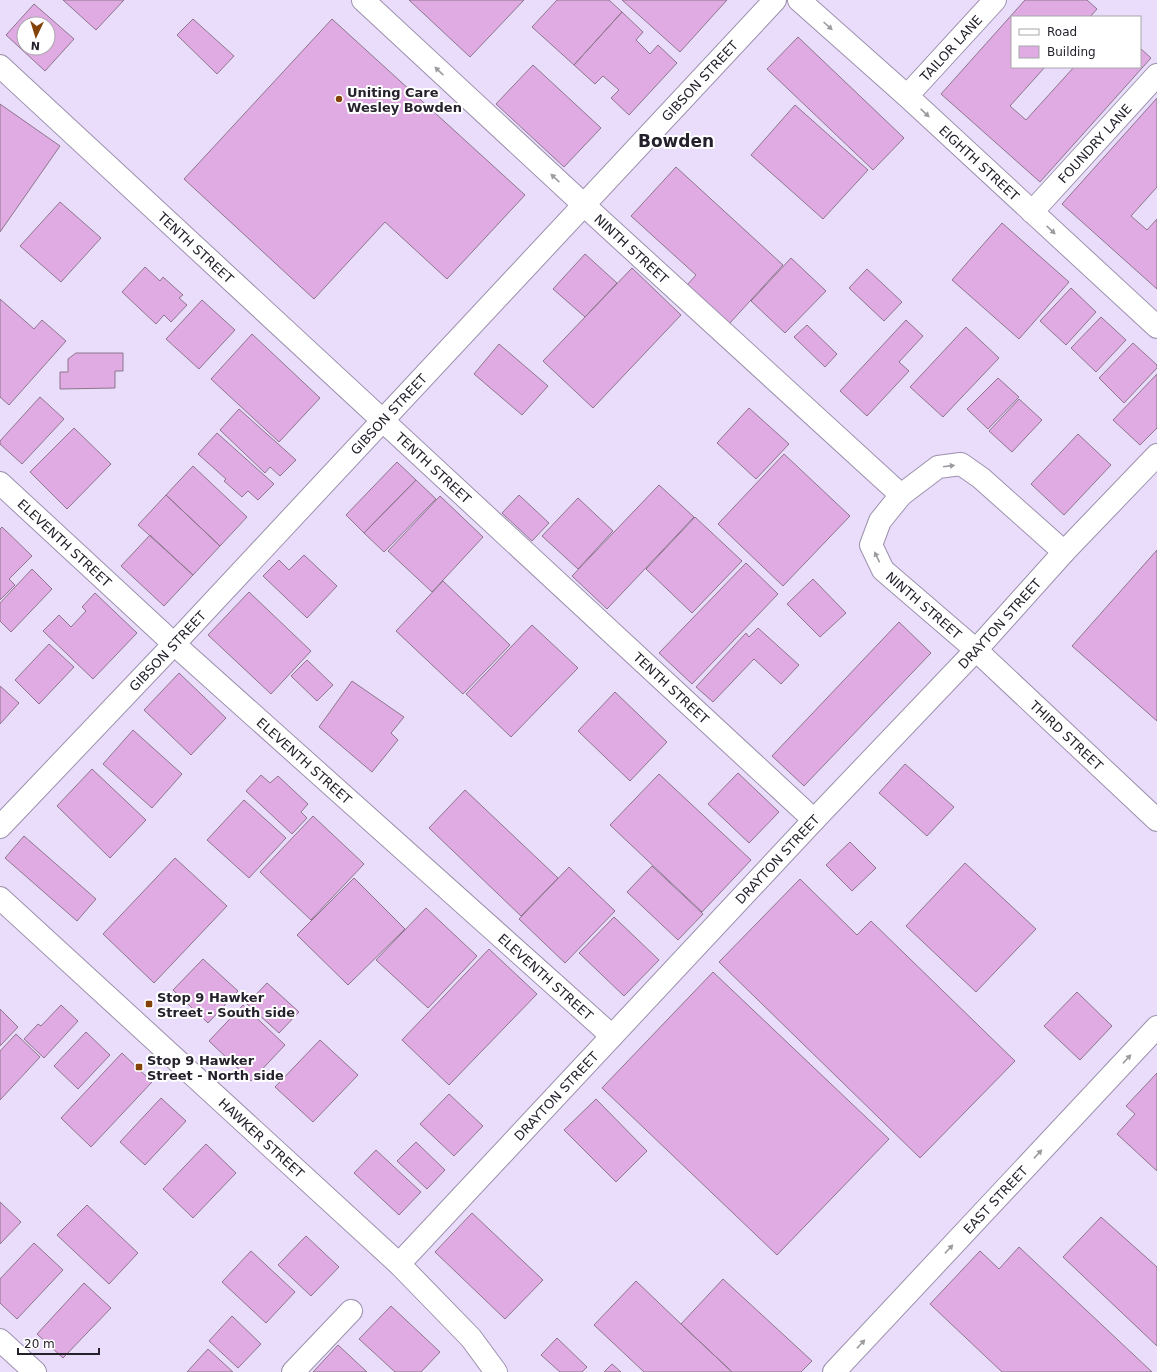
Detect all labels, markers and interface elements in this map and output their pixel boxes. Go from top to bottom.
street label: TAILOR LANE [917,12,985,85]
north arrow [16,16,56,56]
legend [1011,16,1141,68]
one-way arrow [823,21,833,31]
text: Road [1047,25,1077,39]
street label: GIBSON STREET [659,38,741,124]
text: N [30,39,40,52]
text: Building [1047,45,1096,59]
one-way arrow [435,67,444,76]
place label: Uniting Care Wesley Bowden [347,85,462,115]
marker: Uniting Care Wesley Bowden [334,94,344,104]
street label: FOUNDRY LANE [1055,101,1135,186]
one-way arrow [920,108,930,118]
street label: EIGHTH STREET [936,123,1022,204]
district label: Bowden [638,131,714,151]
one-way arrow [550,174,560,183]
street label: TENTH STREET [154,209,236,286]
street label: NINTH STREET [591,211,671,287]
one-way arrow [1046,225,1056,234]
street label: GIBSON STREET [348,371,430,458]
street label: TENTH STREET [392,429,474,507]
one-way arrow [943,462,955,469]
street label: ELEVENTH STREET [14,496,114,590]
one-way arrow [874,552,880,563]
street label: NINTH STREET [883,569,964,642]
street label: DRAYTON STREET [955,576,1044,672]
street label: GIBSON STREET [126,608,209,694]
street label: TENTH STREET [629,649,712,727]
street label: THIRD STREET [1026,697,1106,773]
street label: ELEVENTH STREET [254,715,355,807]
street label: DRAYTON STREET [733,812,823,907]
street label: ELEVENTH STREET [495,931,596,1023]
place label: Stop 9 Hawker Street - South side [157,990,295,1020]
marker: Stop 9 Hawker Street - South side [144,999,154,1009]
street label: DRAYTON STREET [511,1049,602,1144]
place label: Stop 9 Hawker Street - North side [147,1053,284,1083]
one-way arrow [1122,1054,1132,1064]
marker: Stop 9 Hawker Street - North side [134,1062,144,1072]
street label: HAWKER STREET [216,1095,307,1181]
one-way arrow [1034,1149,1043,1159]
street label: EAST STREET [960,1163,1031,1237]
one-way arrow [945,1244,954,1254]
scale bar [18,1330,99,1356]
text: 20 m [24,1337,55,1351]
one-way arrow [856,1338,865,1349]

